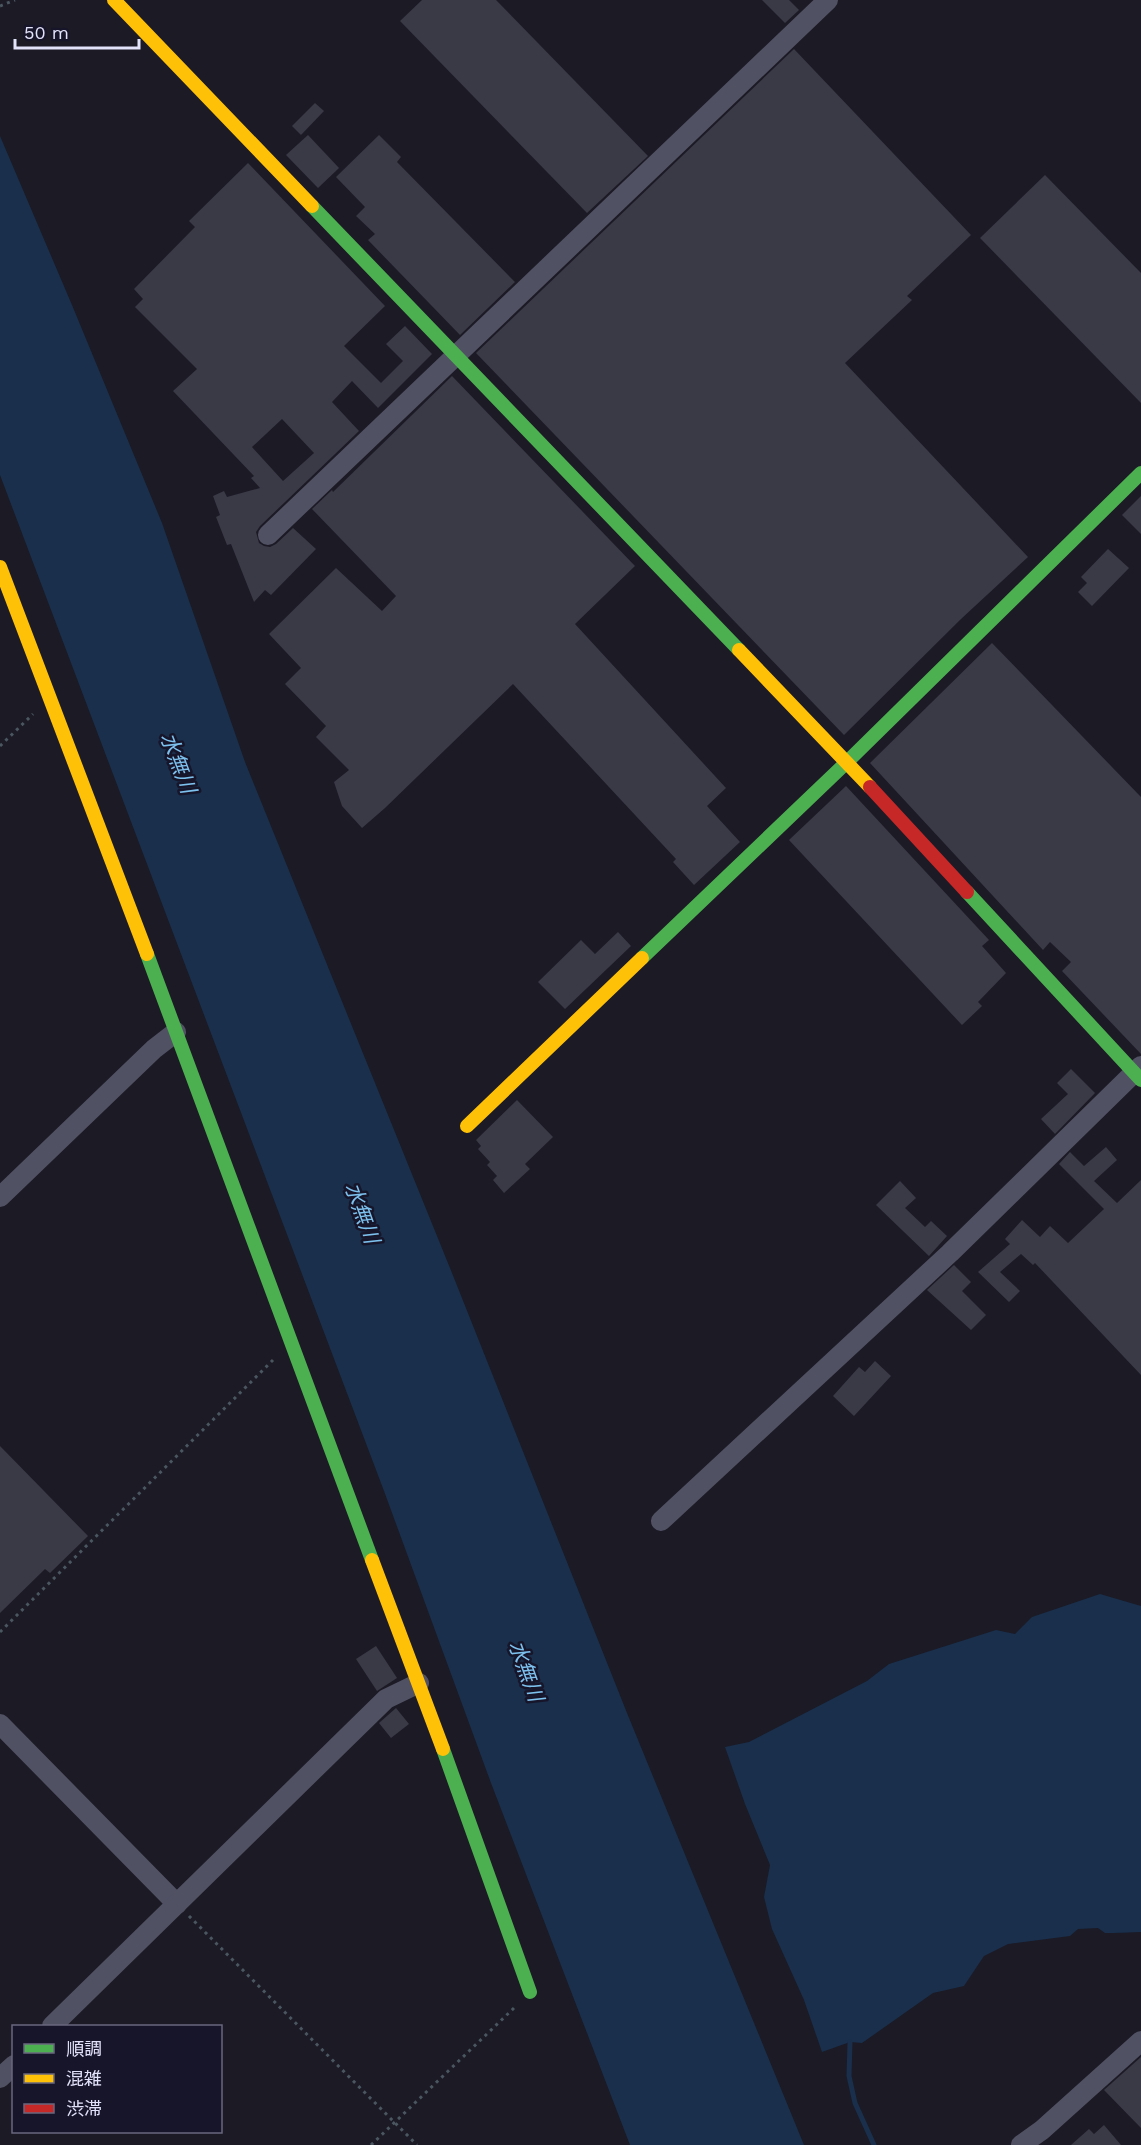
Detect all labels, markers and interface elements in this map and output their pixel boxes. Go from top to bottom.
scale bar [15,12,140,50]
text: 50 m [24,22,69,43]
water label: 水無川 [156,729,202,799]
water label: 水無川 [340,1179,386,1249]
water label: 水無川 [504,1637,550,1707]
legend [12,2025,222,2133]
text: 順調 [66,2038,102,2059]
text: 混雑 [66,2068,102,2089]
text: 渋滞 [66,2098,102,2119]

